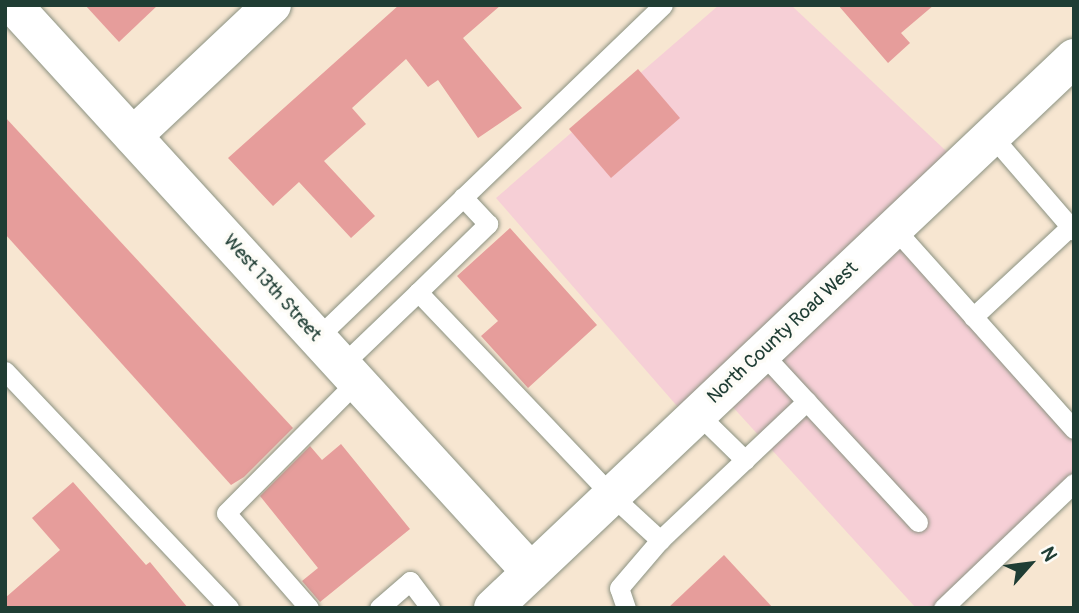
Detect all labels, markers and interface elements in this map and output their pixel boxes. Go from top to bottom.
street label: West 13th Street [218,230,326,346]
street label: North County Road West [703,257,863,409]
north arrow [995,529,1065,599]
text: N [1035,543,1062,565]

